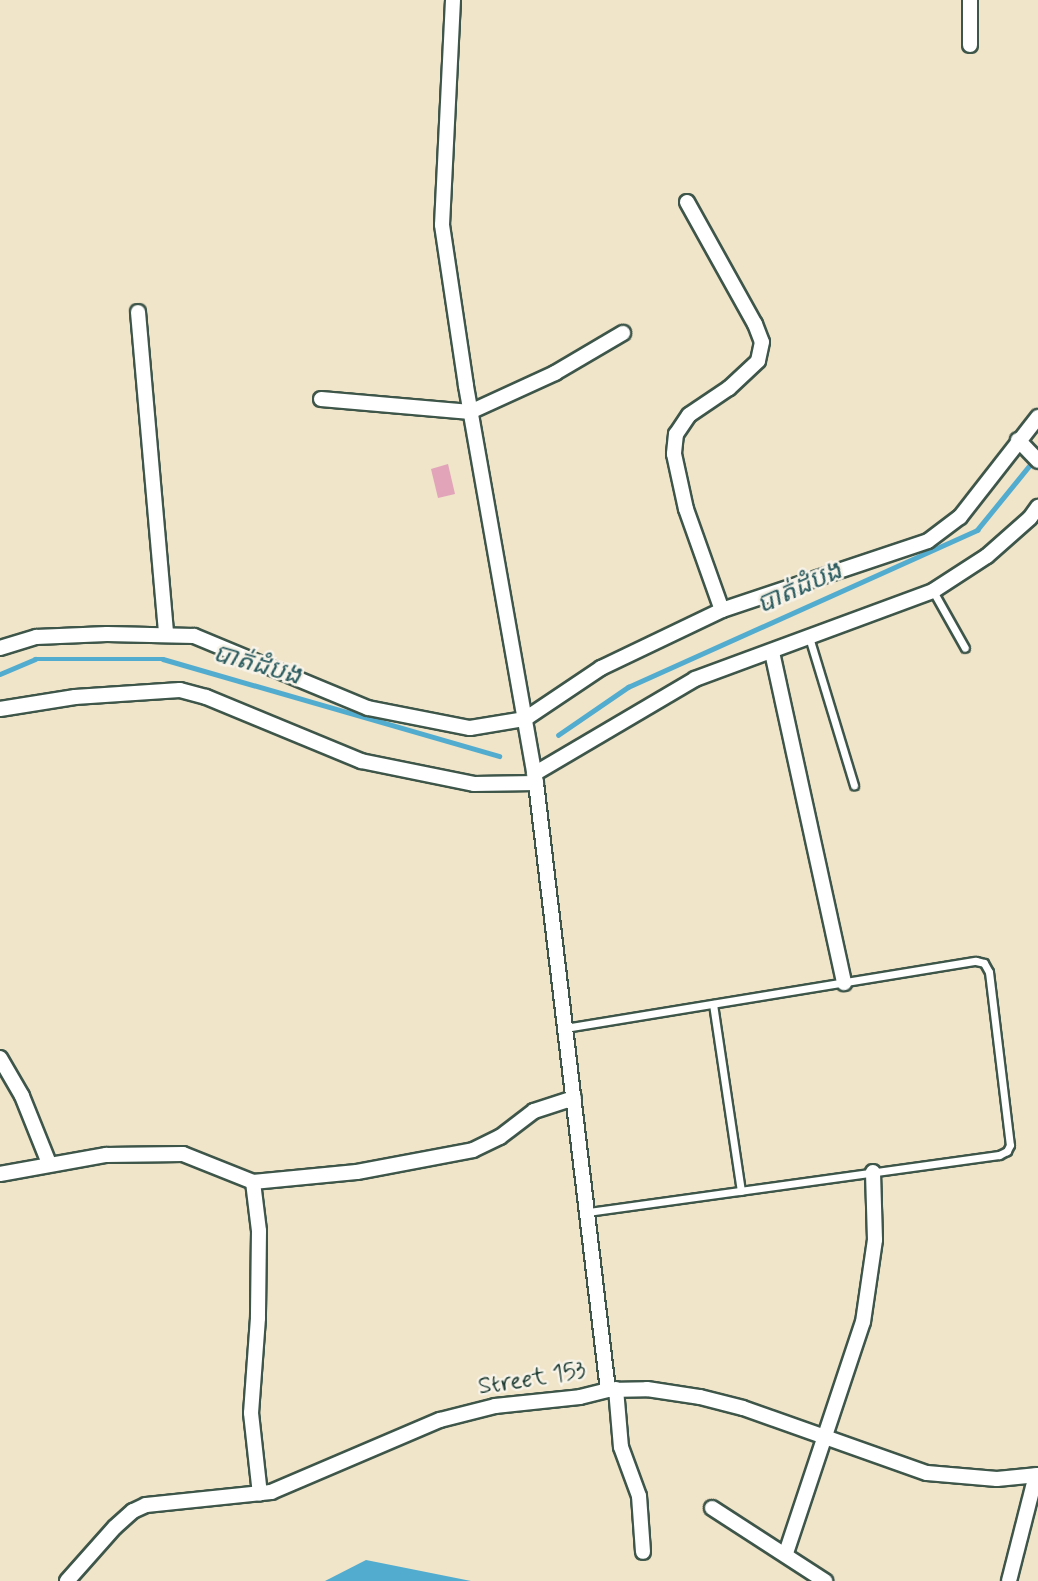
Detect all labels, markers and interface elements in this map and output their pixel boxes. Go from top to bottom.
water label: បាត់ដំបង [753,556,847,622]
water label: បាត់ដំបង [209,639,305,693]
street label: Street 153 [476,1356,588,1402]

